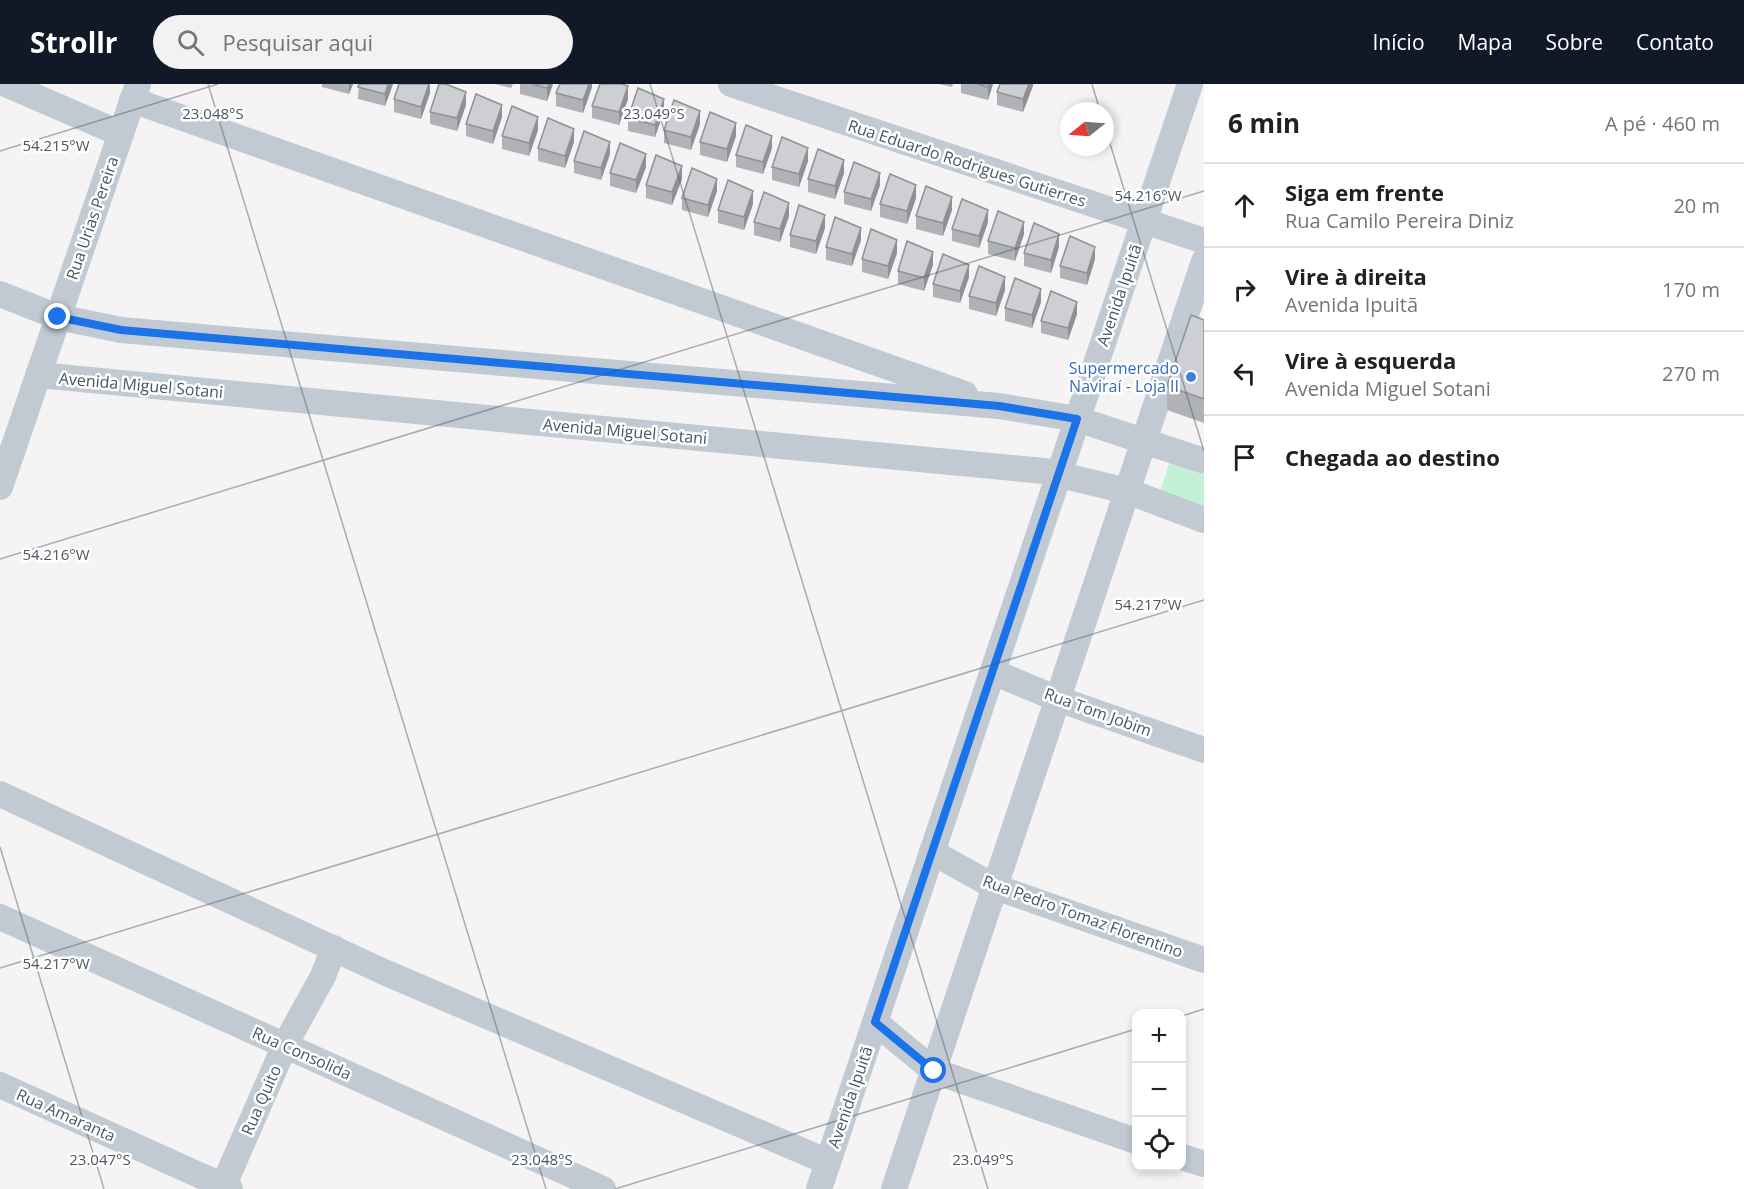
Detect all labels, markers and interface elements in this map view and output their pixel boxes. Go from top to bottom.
search box [153,15,573,69]
text: Strollr [30,23,117,61]
icon: search [174,26,207,59]
text: Pesquisar aqui [222,27,373,57]
text: Início [1372,28,1425,56]
text: Mapa [1458,28,1513,56]
text: Sobre [1546,28,1603,56]
text: Contato [1636,28,1714,56]
north arrow [1060,102,1114,156]
text: 23.048°S [182,103,244,123]
text: 23.049°S [623,103,685,123]
text: 6 min [1228,105,1300,141]
text: A pé · 460 m [1605,110,1720,137]
street label: Rua Eduardo Rodrigues Gutierres [845,114,1089,212]
text: 54.215°W [22,135,90,155]
street label: Rua Urias Pereira [61,153,123,283]
text: Siga em frente [1285,177,1444,207]
text: 54.216°W [1114,185,1182,205]
icon: ahead [1228,189,1261,222]
text: 20 m [1673,192,1720,219]
text: Rua Camilo Pereira Diniz [1285,207,1514,234]
street label: Avenida Ipuitã [1091,241,1147,349]
text: Vire à direita [1285,261,1427,291]
icon: right [1228,273,1261,306]
text: 170 m [1662,276,1720,303]
text: Avenida Ipuitã [1285,291,1418,318]
route end [44,303,70,329]
text: Vire à esquerda [1285,345,1456,375]
place label: Supermercado Naviraí - Loja II [1069,357,1179,397]
icon: left [1228,357,1261,390]
text: 270 m [1662,360,1720,387]
street label: Avenida Miguel Sotani [58,367,224,403]
marker: Supermercado Naviraí - Loja II [1184,370,1198,384]
text: Avenida Miguel Sotani [1285,375,1491,402]
street label: Avenida Miguel Sotani [542,413,708,449]
icon: arrive [1228,441,1261,474]
text: Chegada ao destino [1285,442,1500,472]
text: 54.216°W [22,544,90,564]
text: 54.217°W [1114,594,1182,614]
street label: Rua Tom Jobim [1041,682,1155,742]
street label: Rua Pedro Tomaz Florentino [980,869,1186,963]
text: 54.217°W [22,953,90,973]
map controls [1132,1009,1186,1171]
button: + [1132,1009,1186,1063]
street label: Rua Consolida [249,1021,355,1085]
street label: Avenida Ipuitã [822,1043,878,1151]
route start [920,1057,946,1083]
street label: Rua Quito [236,1062,286,1138]
button: − [1132,1063,1186,1117]
street label: Rua Amaranta [13,1083,119,1147]
button: locate [1132,1117,1186,1171]
text: 23.047°S [69,1149,131,1169]
text: 23.048°S [511,1149,573,1169]
text: 23.049°S [952,1149,1014,1169]

